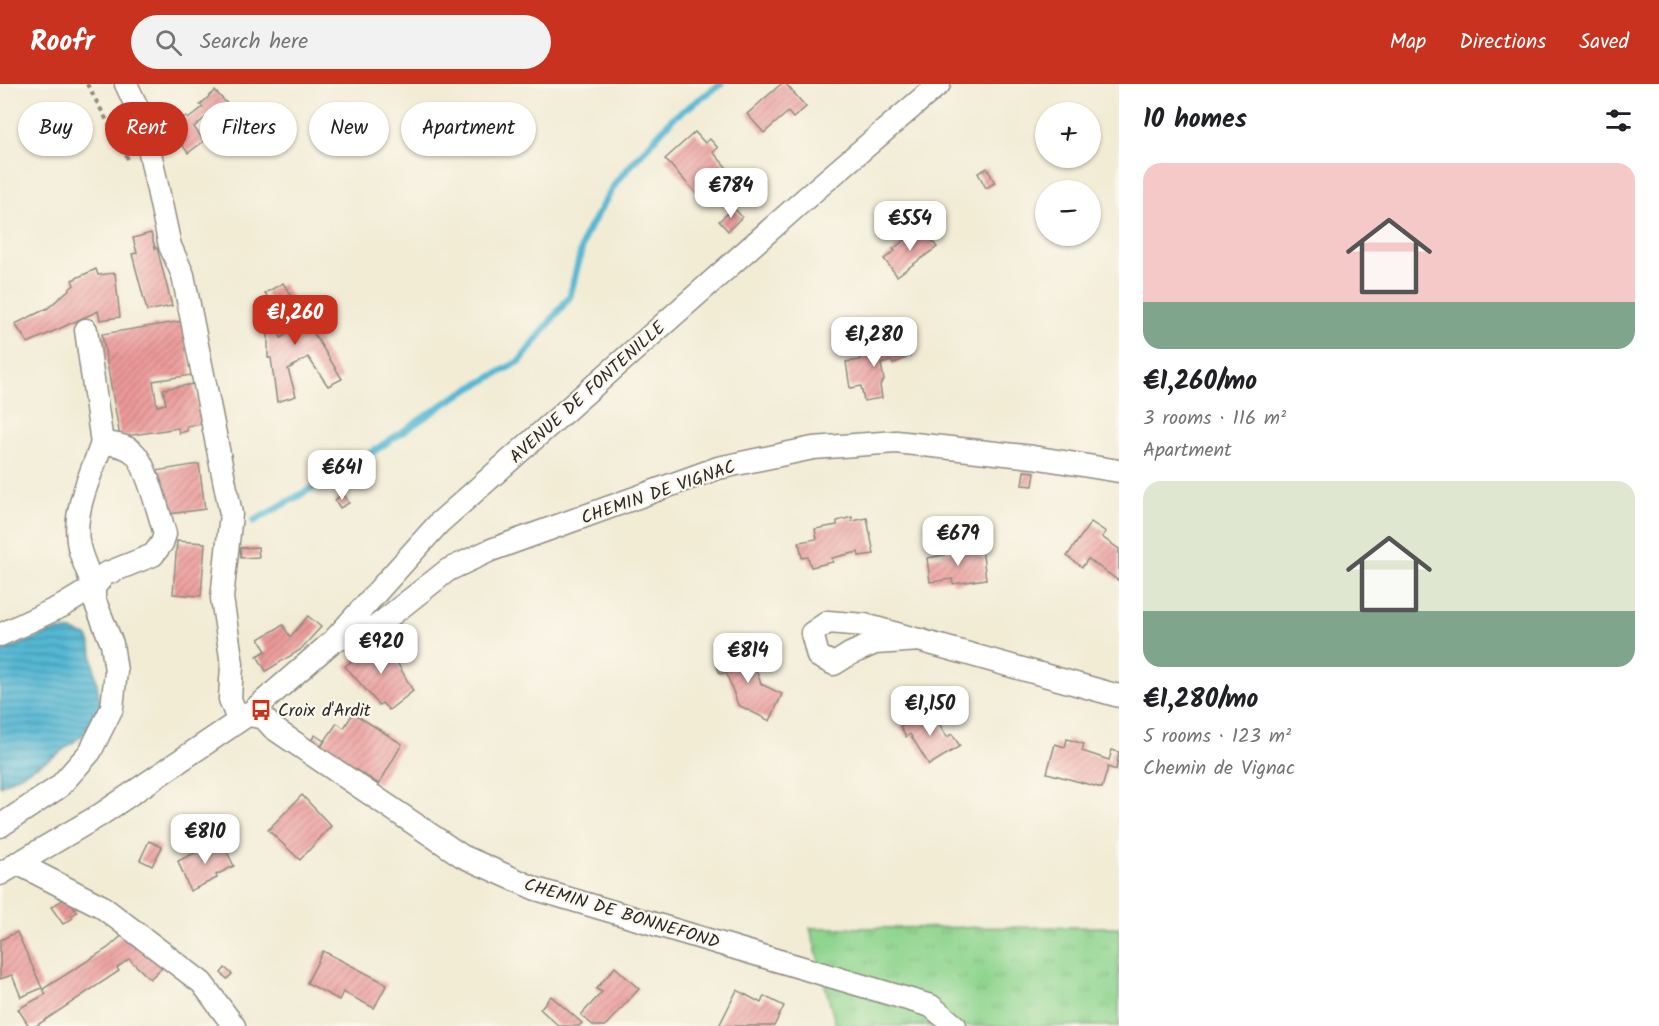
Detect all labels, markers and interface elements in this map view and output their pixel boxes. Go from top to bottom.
search box [131,15,551,69]
text: Roofr [30,20,95,65]
text: Search here [200,25,308,60]
icon: search [152,26,185,59]
text: Map [1390,26,1426,59]
text: Directions [1459,26,1546,59]
text: Saved [1579,26,1629,59]
text: 10 homes [1143,99,1247,141]
chip: Buy [18,102,93,156]
chip: Rent [105,102,188,156]
chip: Filters [200,102,297,156]
chip: New [309,102,389,156]
chip: Apartment [401,102,536,156]
map controls [1035,102,1101,246]
button: + [1035,102,1101,168]
icon: filters [1602,104,1635,137]
pin: €784 [695,168,767,219]
text: €784 [709,171,753,203]
button: − [1035,180,1101,246]
pin: €554 [874,201,946,252]
icon: home [1335,202,1443,310]
text: €554 [888,204,932,236]
pin: €1,260 [246,295,344,346]
text: €1,260 [267,298,323,330]
street label: AVENUE DE FONTENILLE [503,314,673,471]
pin: €1,280 [825,317,923,368]
text: €1,280 [845,320,903,352]
text: €1,260/mo [1143,361,1257,403]
text: 3 rooms · 116 m² [1143,403,1286,435]
text: Apartment [1143,435,1232,467]
pin: €641 [306,450,378,501]
text: €641 [322,453,362,485]
street label: CHEMIN DE VIGNAC [577,453,740,533]
pin: €679 [922,516,994,567]
text: €679 [936,519,980,551]
icon: home [1335,520,1443,628]
pin: €920 [345,624,417,675]
text: €920 [359,627,403,659]
pin: €814 [712,633,784,684]
text: €814 [727,636,769,668]
text: €1,280/mo [1143,679,1258,721]
pin: €1,150 [881,686,979,737]
text: €1,150 [905,689,955,721]
place label: Croix d'Ardit [278,697,372,726]
bus stop icon: Croix d'Ardit [249,698,273,722]
text: 5 rooms · 123 m² [1143,721,1291,753]
text: Chemin de Vignac [1143,753,1295,785]
pin: €810 [169,814,241,865]
text: €810 [185,817,225,849]
street label: CHEMIN DE BONNEFOND [520,871,724,958]

